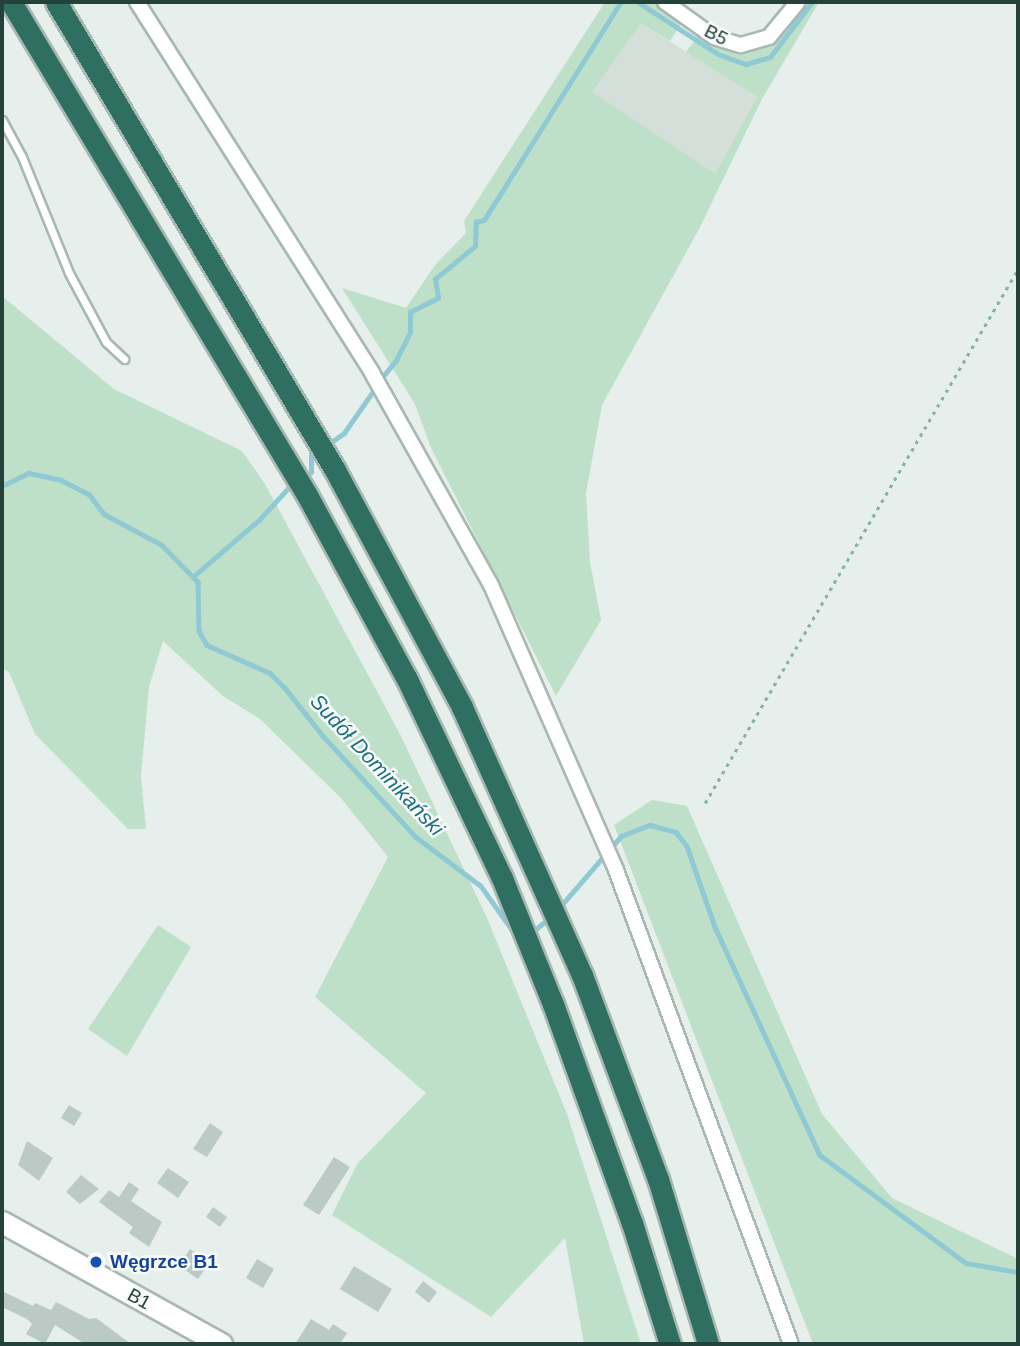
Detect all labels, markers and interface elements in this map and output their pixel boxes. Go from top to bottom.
street label: B5 [700,20,732,50]
water label: Sudół Dominikański [305,689,449,841]
place label: Węgrzce B1 [110,1251,218,1273]
marker: Węgrzce B1 [88,1254,104,1270]
street label: B1 [123,1283,155,1315]

